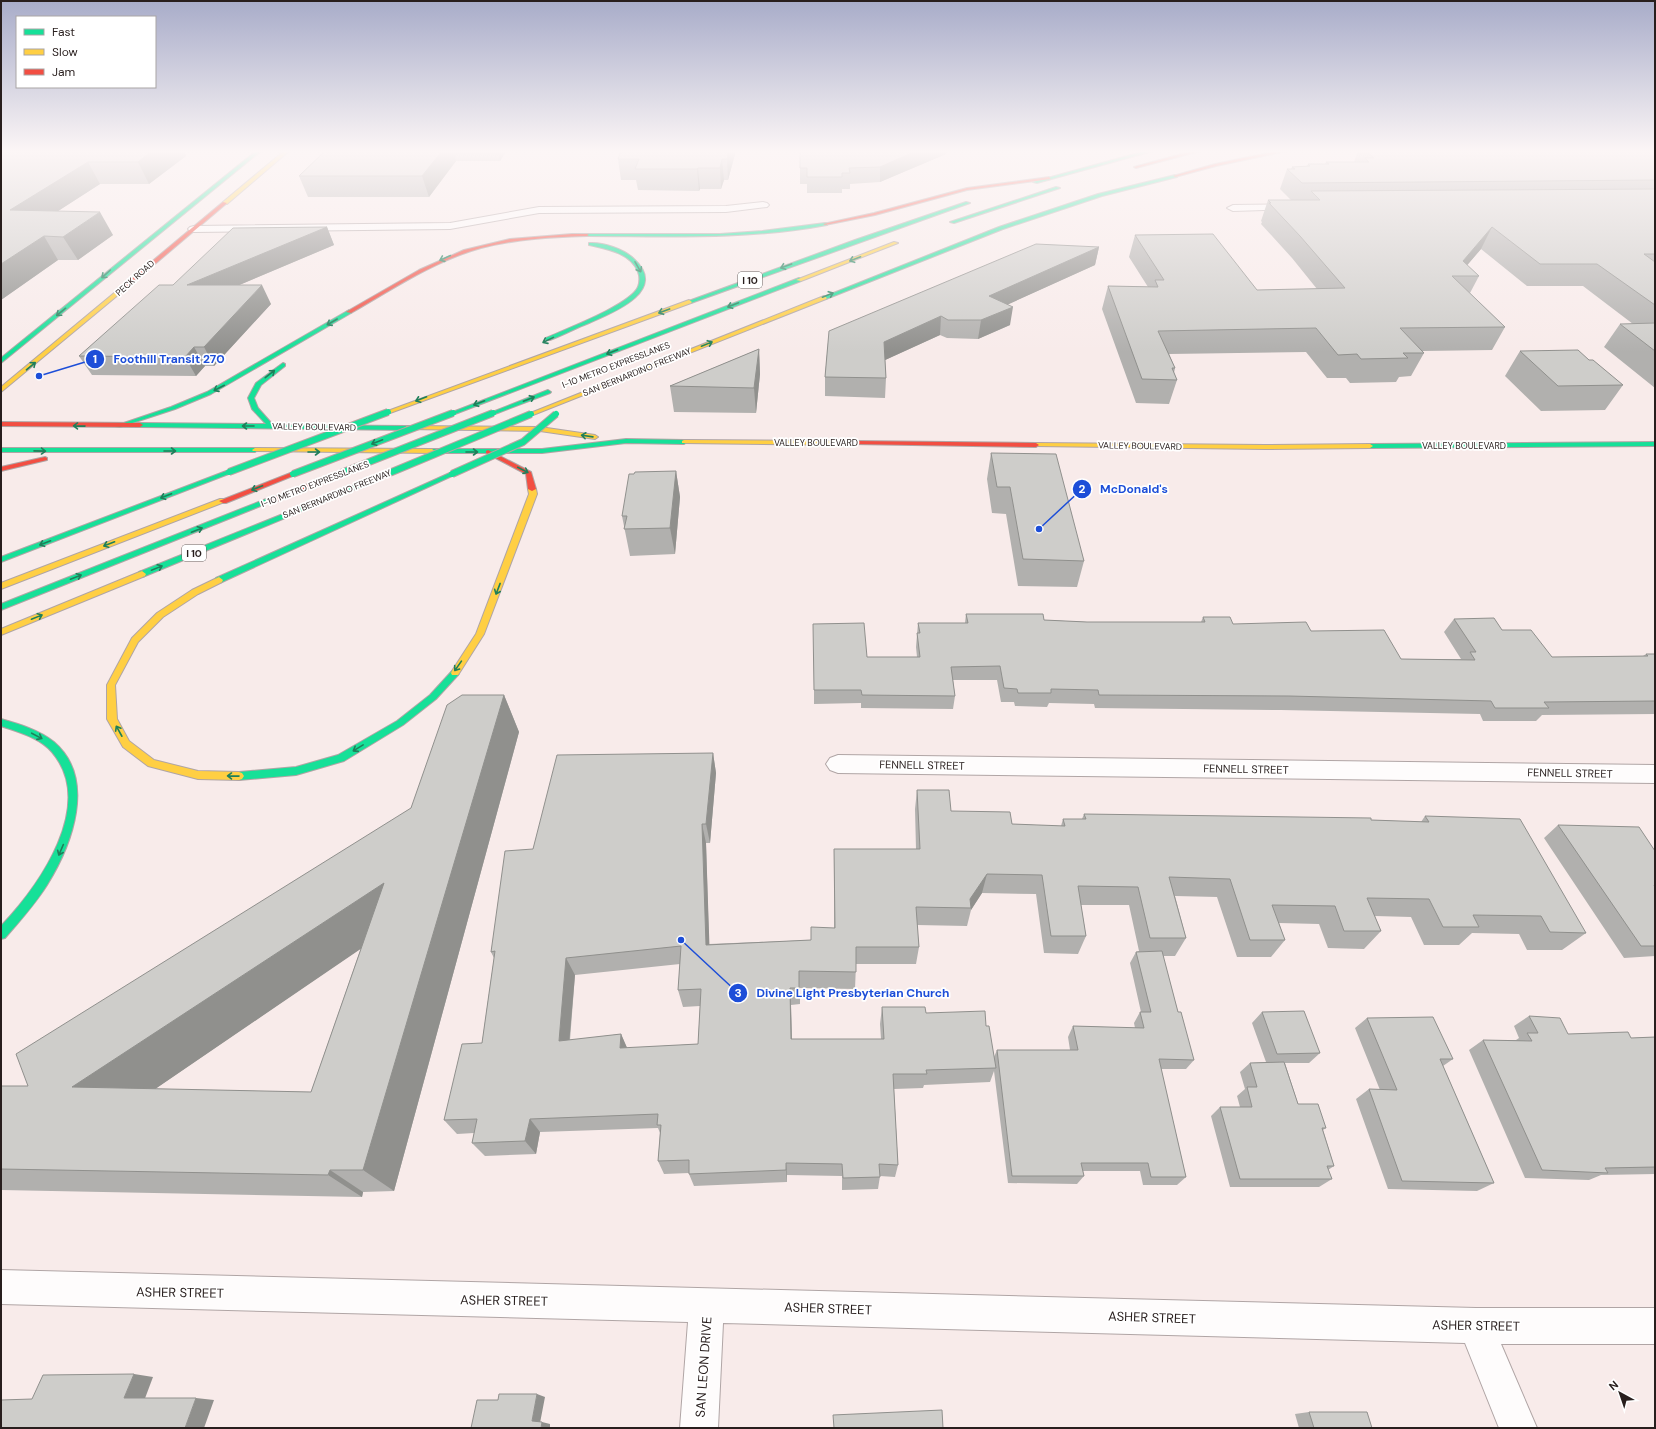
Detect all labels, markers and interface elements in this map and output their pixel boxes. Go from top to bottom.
legend [16,16,156,88]
text: Fast [52,24,75,40]
text: Slow [52,44,78,60]
text: Jam [52,64,75,80]
one-way arrow [439,255,451,262]
one-way arrow [849,255,861,263]
street label: PECK ROAD [113,257,157,299]
one-way arrow [635,261,643,273]
one-way arrow [781,263,793,271]
one-way arrow [101,270,111,279]
road number: I 10 [738,272,762,288]
one-way arrow [821,291,833,299]
one-way arrow [728,302,740,310]
one-way arrow [659,307,671,315]
one-way arrow [56,308,67,316]
one-way arrow [326,319,338,327]
one-way arrow [542,336,554,344]
street label: I-10 METRO EXPRESSLANES [560,339,672,391]
one-way arrow [701,340,713,347]
street label: SAN BERNARDINO FREEWAY [581,344,694,399]
callout: Foothill Transit 270 [85,347,233,371]
one-way arrow [606,348,618,356]
text: 1 [93,351,97,367]
text: Foothill Transit 270 [113,351,225,367]
one-way arrow [26,361,36,370]
one-way arrow [265,369,276,378]
one-way arrow [213,384,225,392]
one-way arrow [523,395,535,403]
one-way arrow [415,396,427,404]
one-way arrow [474,399,486,407]
street label: VALLEY BOULEVARD [272,420,356,434]
one-way arrow [73,422,86,429]
one-way arrow [242,422,255,430]
one-way arrow [581,432,594,440]
street label: VALLEY BOULEVARD [774,437,858,449]
one-way arrow [372,438,384,446]
street label: VALLEY BOULEVARD [1098,439,1182,453]
street label: VALLEY BOULEVARD [1422,440,1506,452]
one-way arrow [33,447,46,455]
one-way arrow [163,447,176,455]
one-way arrow [307,448,320,456]
one-way arrow [465,448,478,456]
street label: I-10 METRO EXPRESSLANES [259,458,371,510]
street label: SAN BERNARDINO FREEWAY [281,466,394,521]
one-way arrow [517,467,529,474]
callout: McDonald's [1072,477,1176,501]
text: 2 [1079,481,1086,497]
text: McDonald's [1100,481,1168,497]
one-way arrow [251,484,263,492]
one-way arrow [161,493,173,501]
one-way arrow [191,525,203,533]
one-way arrow [39,539,51,547]
one-way arrow [104,541,116,549]
road number: I 10 [182,545,206,561]
one-way arrow [151,563,163,571]
one-way arrow [70,573,82,580]
one-way arrow [494,583,502,595]
one-way arrow [31,613,43,620]
one-way arrow [454,661,462,672]
one-way arrow [115,725,122,737]
one-way arrow [31,732,43,740]
one-way arrow [352,744,364,752]
street label: FENNELL STREET [879,757,965,773]
street label: FENNELL STREET [1203,761,1289,777]
street label: FENNELL STREET [1527,765,1613,781]
one-way arrow [227,772,240,780]
one-way arrow [56,843,64,855]
callout: Divine Light Presbyterian Church [728,981,957,1005]
text: 3 [734,985,742,1001]
text: Divine Light Presbyterian Church [756,985,950,1001]
street label: ASHER STREET [136,1283,224,1302]
street label: ASHER STREET [460,1291,548,1310]
street label: ASHER STREET [784,1298,872,1319]
street label: ASHER STREET [1108,1307,1196,1328]
street label: SAN LEON DRIVE [691,1316,716,1418]
street label: ASHER STREET [1432,1316,1520,1335]
north arrow [1600,1373,1640,1413]
text: N [1606,1377,1621,1393]

